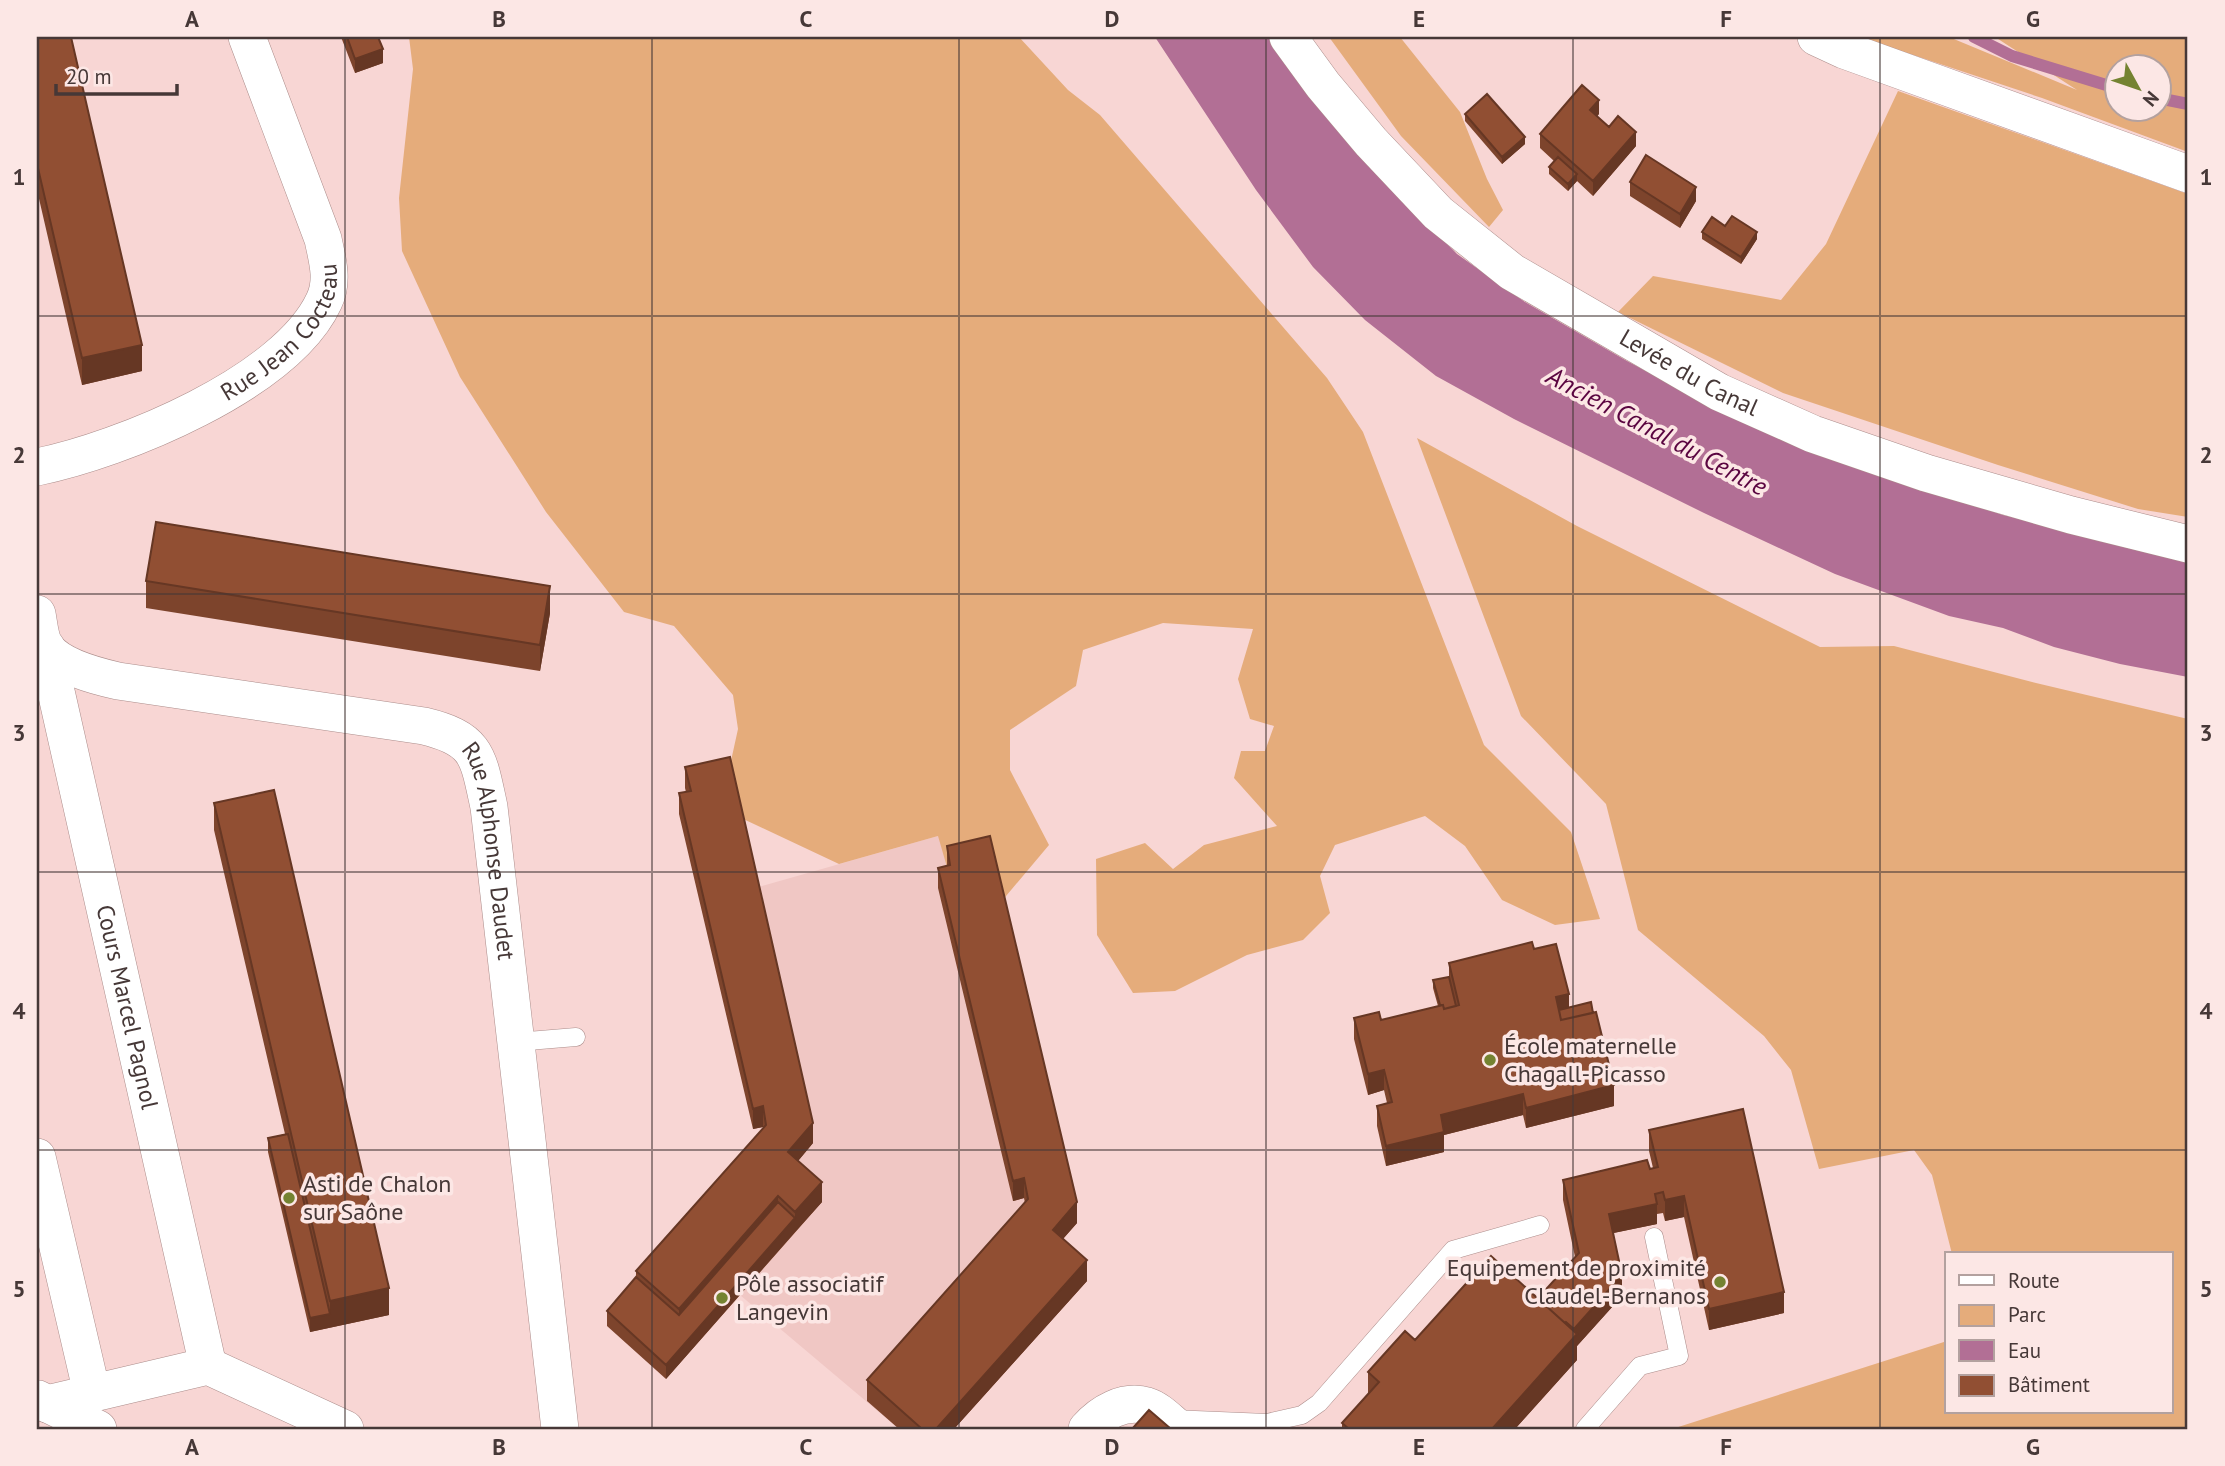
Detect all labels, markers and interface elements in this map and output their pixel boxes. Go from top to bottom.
text: A [185,4,199,33]
text: B [492,4,506,33]
text: C [800,4,813,33]
text: D [1105,4,1119,33]
text: E [1413,4,1425,33]
text: F [1720,4,1732,33]
text: G [2026,4,2040,33]
scale bar [56,52,177,96]
north arrow [2102,52,2172,122]
text: 20 m [66,63,112,90]
text: N [2138,86,2164,111]
text: 1 [12,162,26,191]
text: 1 [2199,162,2213,191]
street label: Rue Jean Cocteau [215,262,344,408]
street label: Levée du Canal [1614,322,1764,423]
water label: Ancien Canal du Centre [1540,358,1773,503]
text: 2 [12,440,26,469]
text: 2 [2199,440,2213,469]
text: 3 [12,718,26,747]
text: 3 [2199,718,2213,747]
street label: Rue Alphonse Daudet [455,735,522,962]
street label: Cours Marcel Pagnol [90,902,166,1112]
text: 4 [12,996,26,1025]
text: 4 [2199,996,2213,1025]
place label: École maternelle Chagall-Picasso [1504,1030,1677,1089]
marker: École maternelle Chagall-Picasso [1482,1052,1498,1068]
place label: Asti de Chalon sur Saône [303,1168,451,1227]
marker: Asti de Chalon sur Saône [281,1190,297,1206]
place label: Equipement de proximité Claudel-Bernanos [1447,1252,1706,1311]
legend [1945,1252,2172,1414]
text: Route [2008,1267,2060,1294]
place label: Pôle associatif Langevin [736,1268,885,1327]
text: 5 [12,1274,26,1303]
marker: Equipement de proximité Claudel-Bernanos [1712,1274,1728,1290]
text: 5 [2199,1274,2213,1303]
marker: Pôle associatif Langevin [714,1290,730,1306]
text: Parc [2008,1301,2046,1328]
text: Eau [2008,1337,2041,1364]
text: Bâtiment [2008,1371,2090,1398]
text: A [185,1432,199,1461]
text: B [492,1432,506,1461]
text: C [800,1432,813,1461]
text: D [1105,1432,1119,1461]
text: E [1413,1432,1425,1461]
text: F [1720,1432,1732,1461]
text: G [2026,1432,2040,1461]

